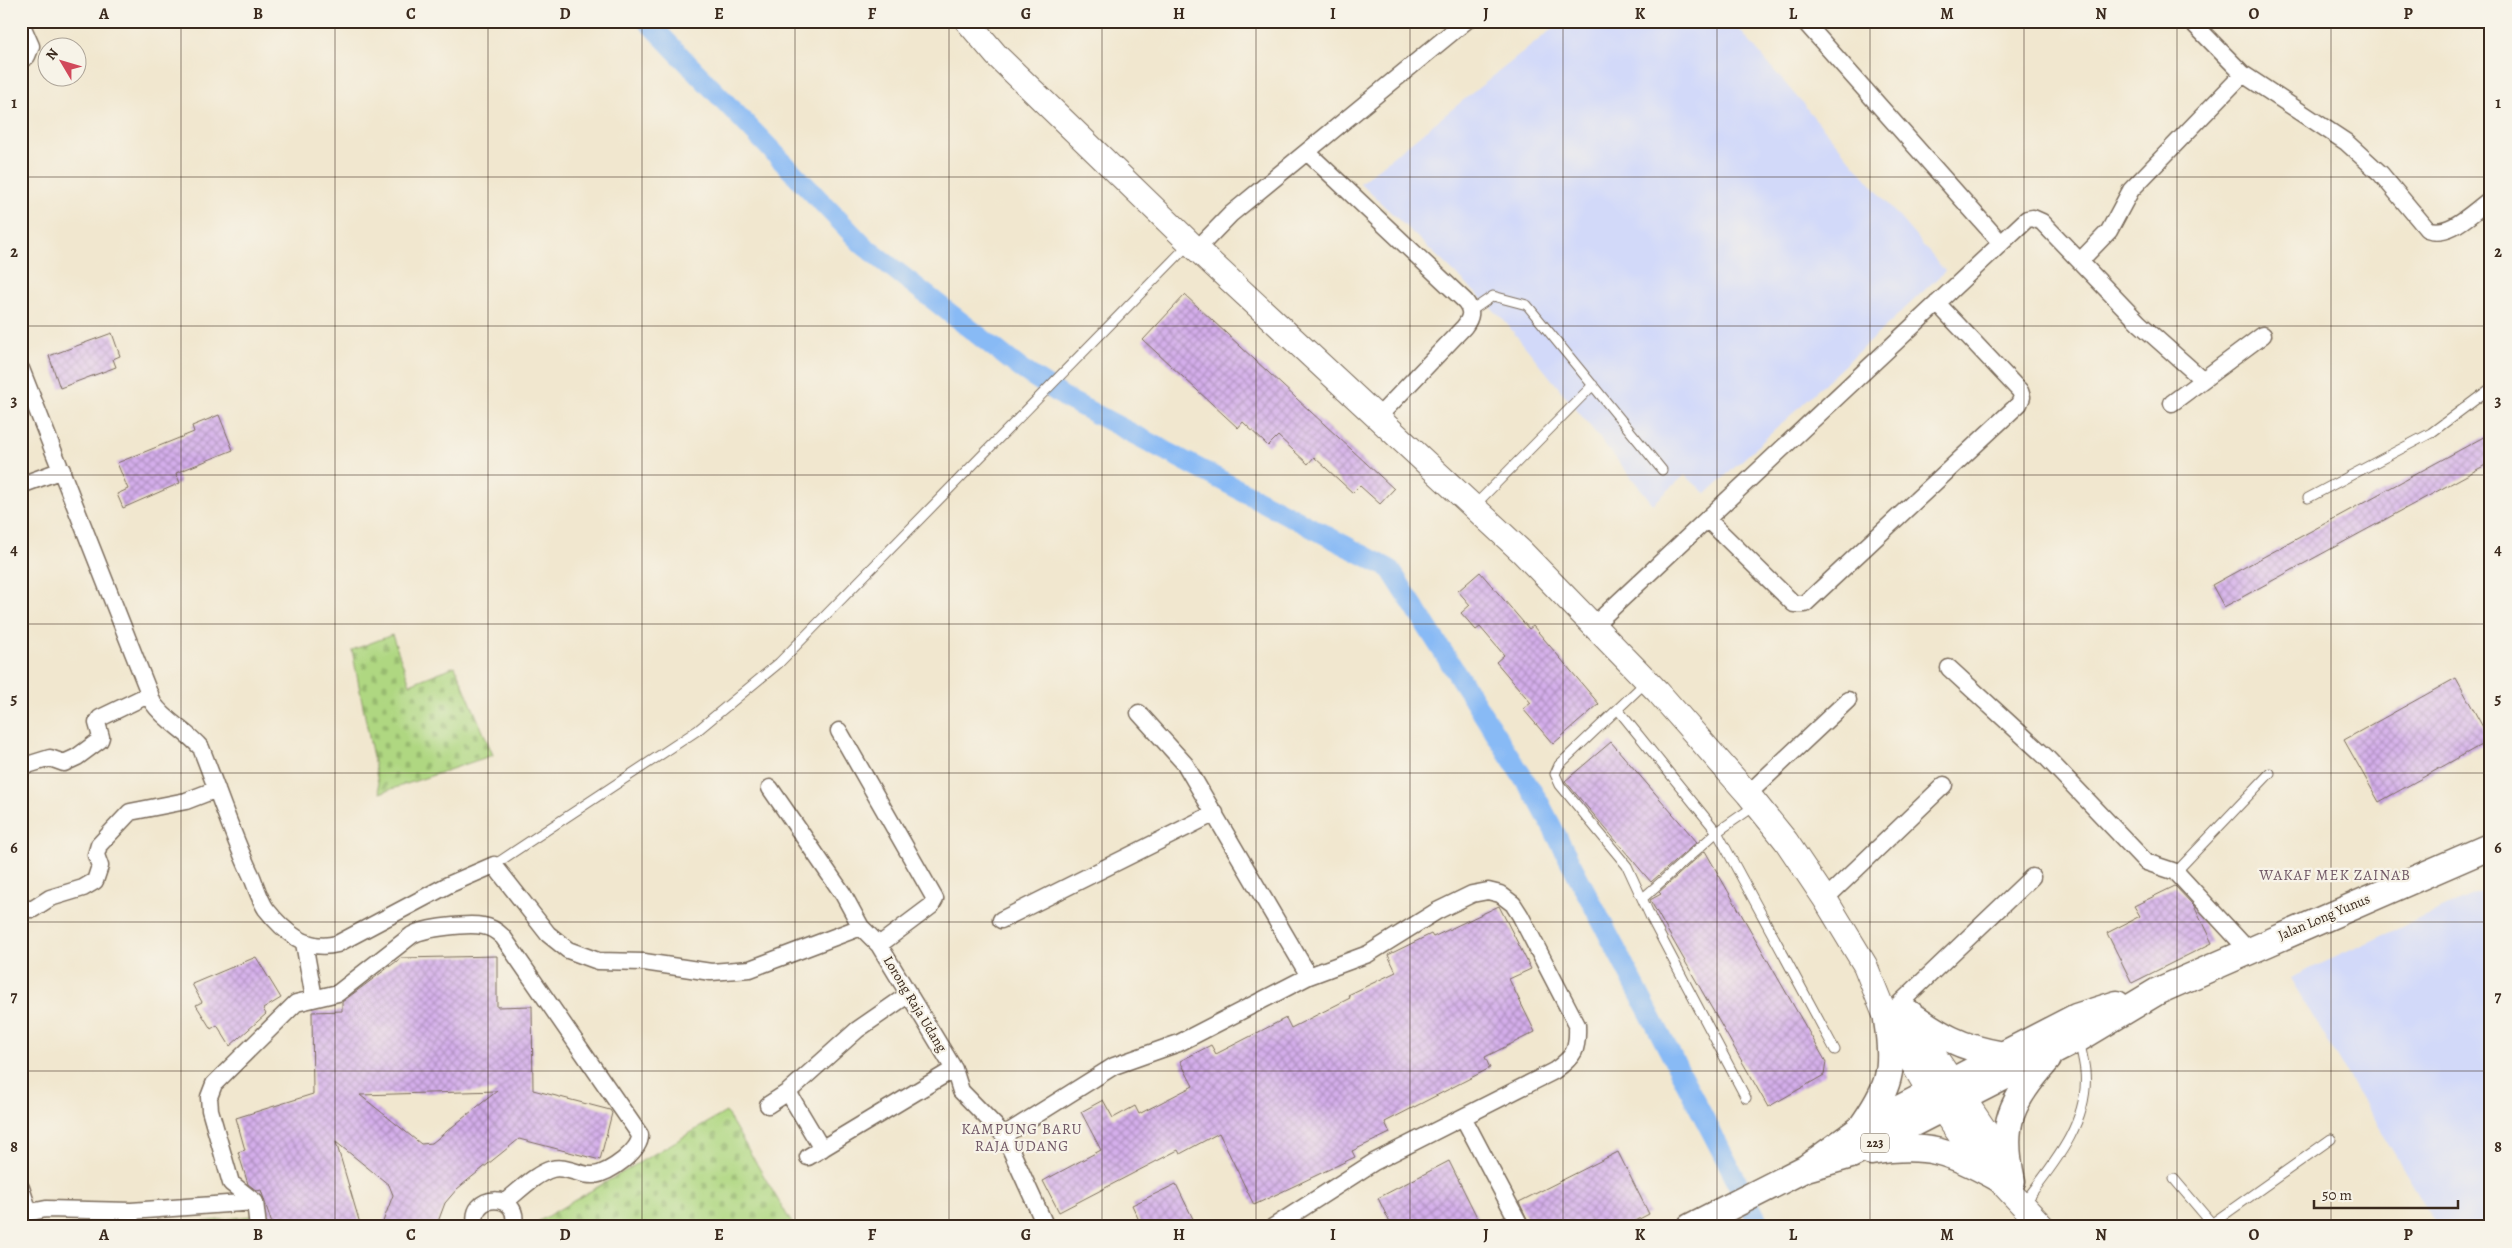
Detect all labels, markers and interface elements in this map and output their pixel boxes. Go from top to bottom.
text: A [98,3,110,25]
text: B [253,3,263,25]
text: C [406,3,416,25]
text: D [559,3,571,25]
text: E [714,3,724,25]
text: F [868,3,877,25]
text: G [1021,3,1031,25]
text: H [1173,3,1185,25]
text: I [1330,3,1336,25]
text: J [1483,3,1489,25]
text: K [1635,3,1646,25]
text: L [1789,3,1798,25]
text: M [1940,3,1954,25]
text: N [2095,3,2107,25]
text: O [2249,3,2260,25]
text: P [2403,3,2413,25]
north arrow [38,38,88,88]
text: N [42,44,63,64]
text: 1 [11,92,17,114]
text: 1 [2495,92,2501,114]
text: 2 [10,241,18,263]
text: 2 [2494,241,2502,263]
text: 3 [11,390,18,412]
text: 3 [2495,390,2502,412]
text: 4 [10,539,18,561]
text: 4 [2494,539,2502,561]
text: 5 [11,688,18,710]
text: 5 [2495,688,2502,710]
text: 6 [10,837,18,859]
text: 6 [2494,837,2502,859]
district label: WAKAF MEK ZAINAB [2258,865,2411,885]
street label: Jalan Long Yunus [2275,889,2373,945]
street label: Lorong Raja Udang [879,952,951,1056]
text: 7 [11,986,18,1008]
text: 7 [2495,986,2502,1008]
district label: KAMPUNG BARU RAJA UDANG [961,1119,1083,1156]
road number: 223 [1861,1134,1889,1152]
text: 8 [10,1136,18,1158]
text: 8 [2494,1136,2502,1158]
scale bar [2314,1178,2458,1210]
text: 50 m [2322,1185,2352,1205]
text: A [98,1224,110,1246]
text: B [253,1224,263,1246]
text: C [406,1224,416,1246]
text: D [559,1224,571,1246]
text: E [714,1224,724,1246]
text: F [868,1224,877,1246]
text: G [1021,1224,1031,1246]
text: H [1173,1224,1185,1246]
text: I [1330,1224,1336,1246]
text: J [1483,1224,1489,1246]
text: K [1635,1224,1646,1246]
text: L [1789,1224,1798,1246]
text: M [1940,1224,1954,1246]
text: N [2095,1224,2107,1246]
text: O [2249,1224,2260,1246]
text: P [2403,1224,2413,1246]

